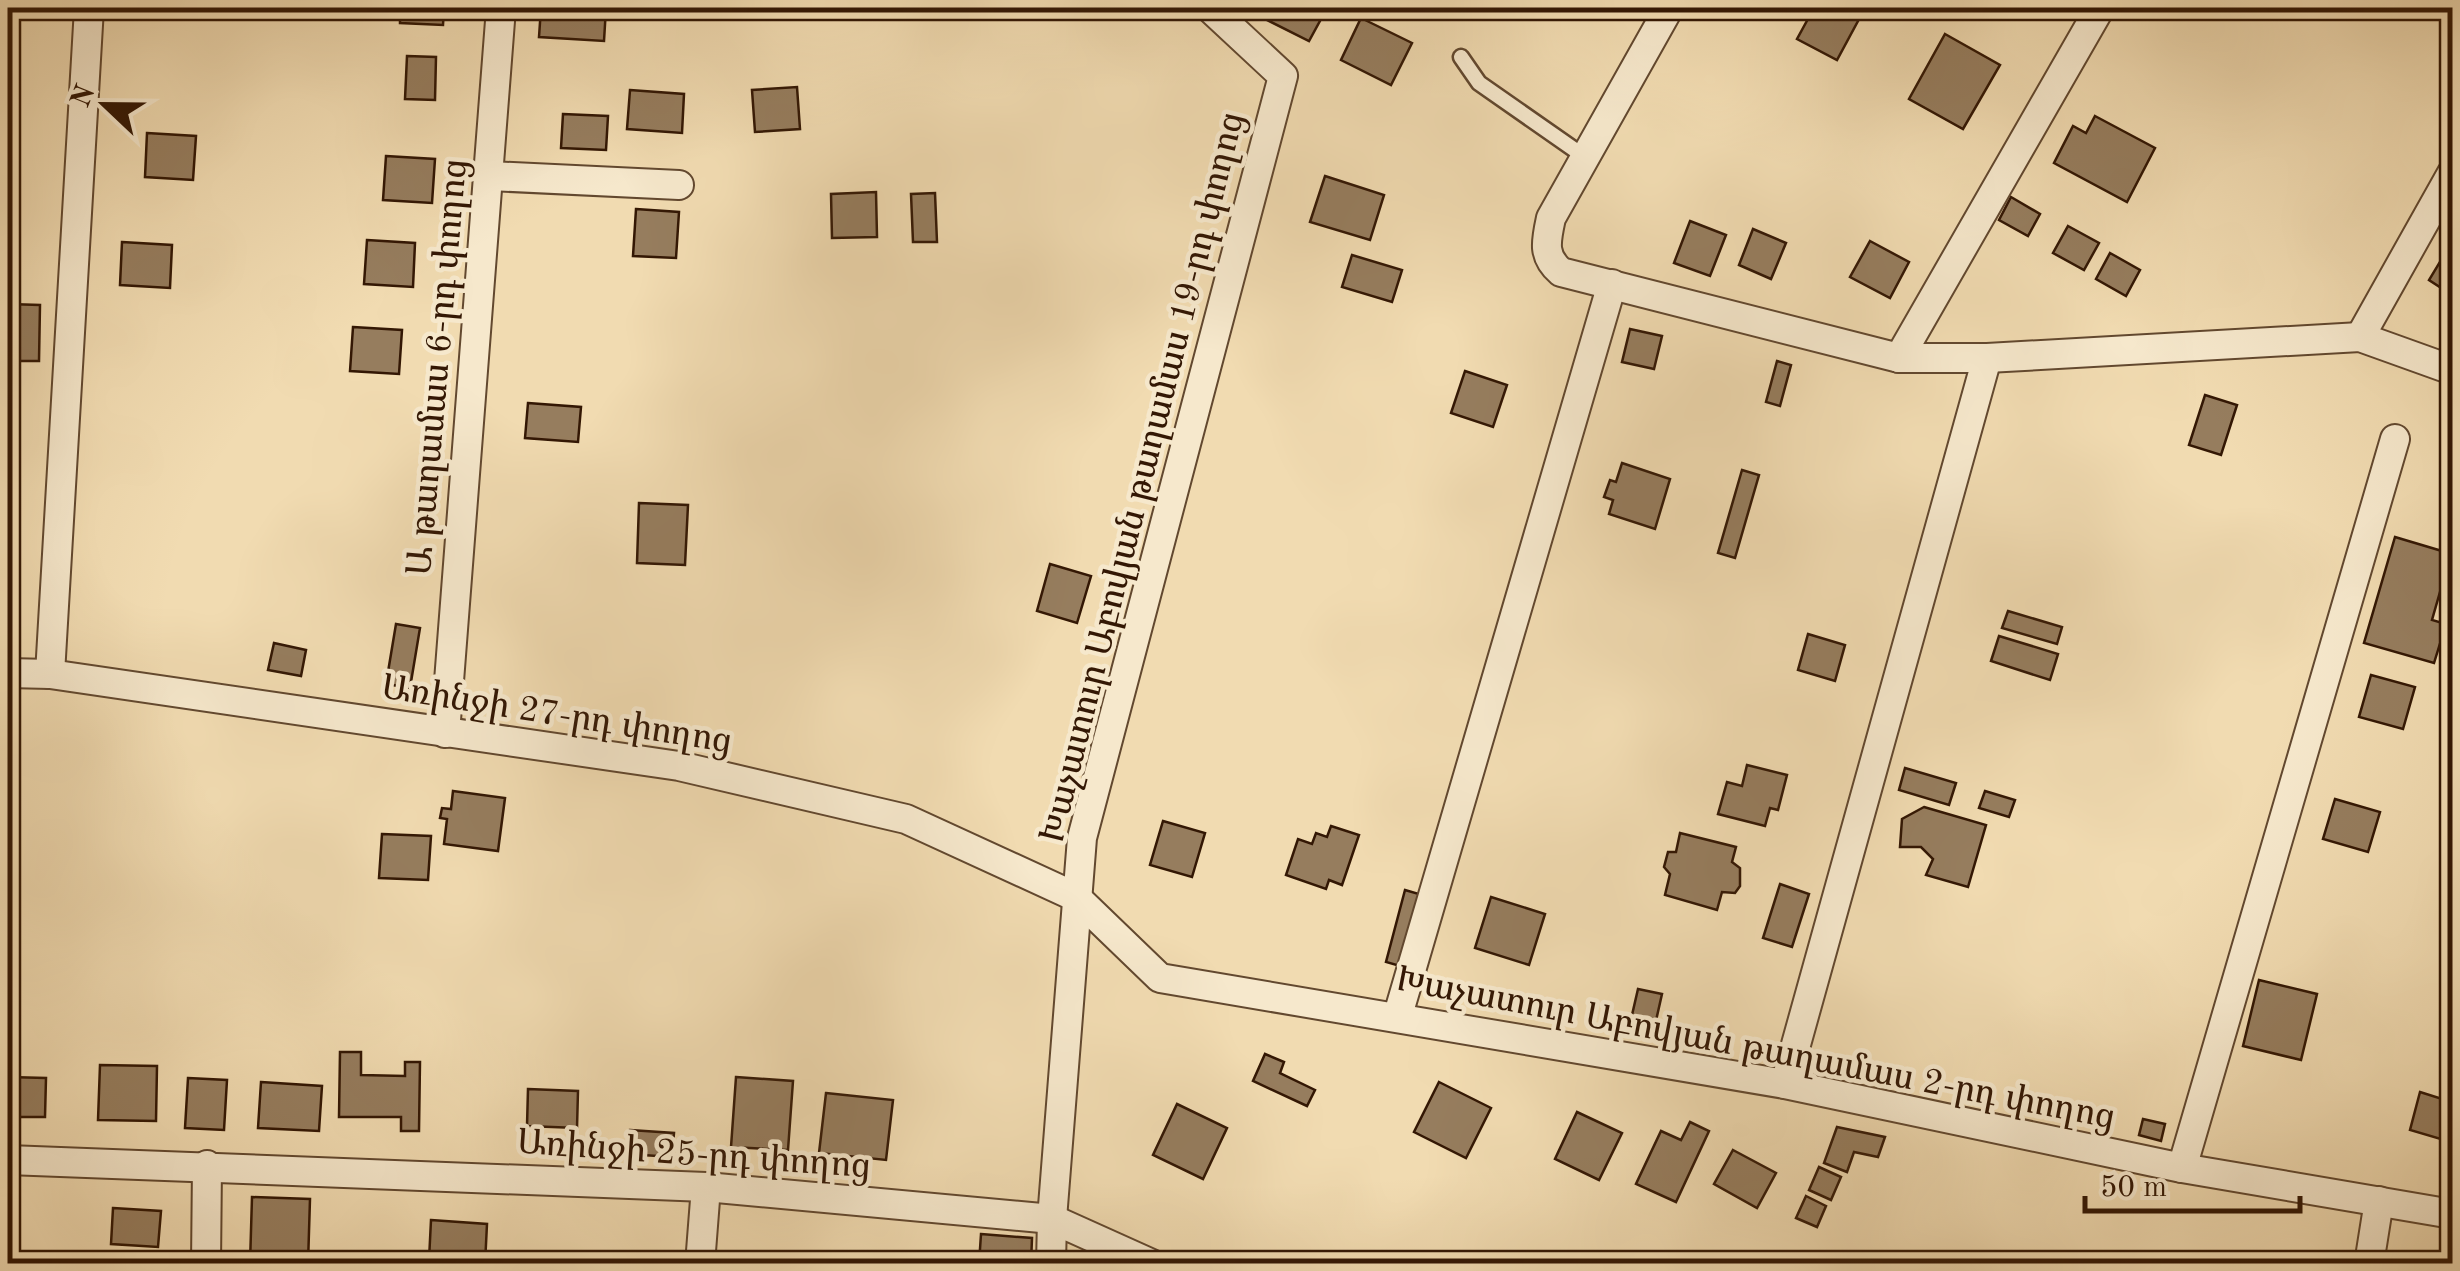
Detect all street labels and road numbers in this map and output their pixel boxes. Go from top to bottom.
street label: Խաչատուր Աբովյան թաղամաս 19-րդ փողոց [1036,109,1252,847]
street label: Ա թաղամաս 6-րդ փողոց [403,157,475,577]
street label: Առինջի 27-րդ փողոց [379,670,734,761]
street label: Խաչատուր Աբովյան թաղամաս 2-րդ փողոց [1393,963,2118,1137]
street label: Առինջի 25-րդ փողոց [516,1126,872,1186]

